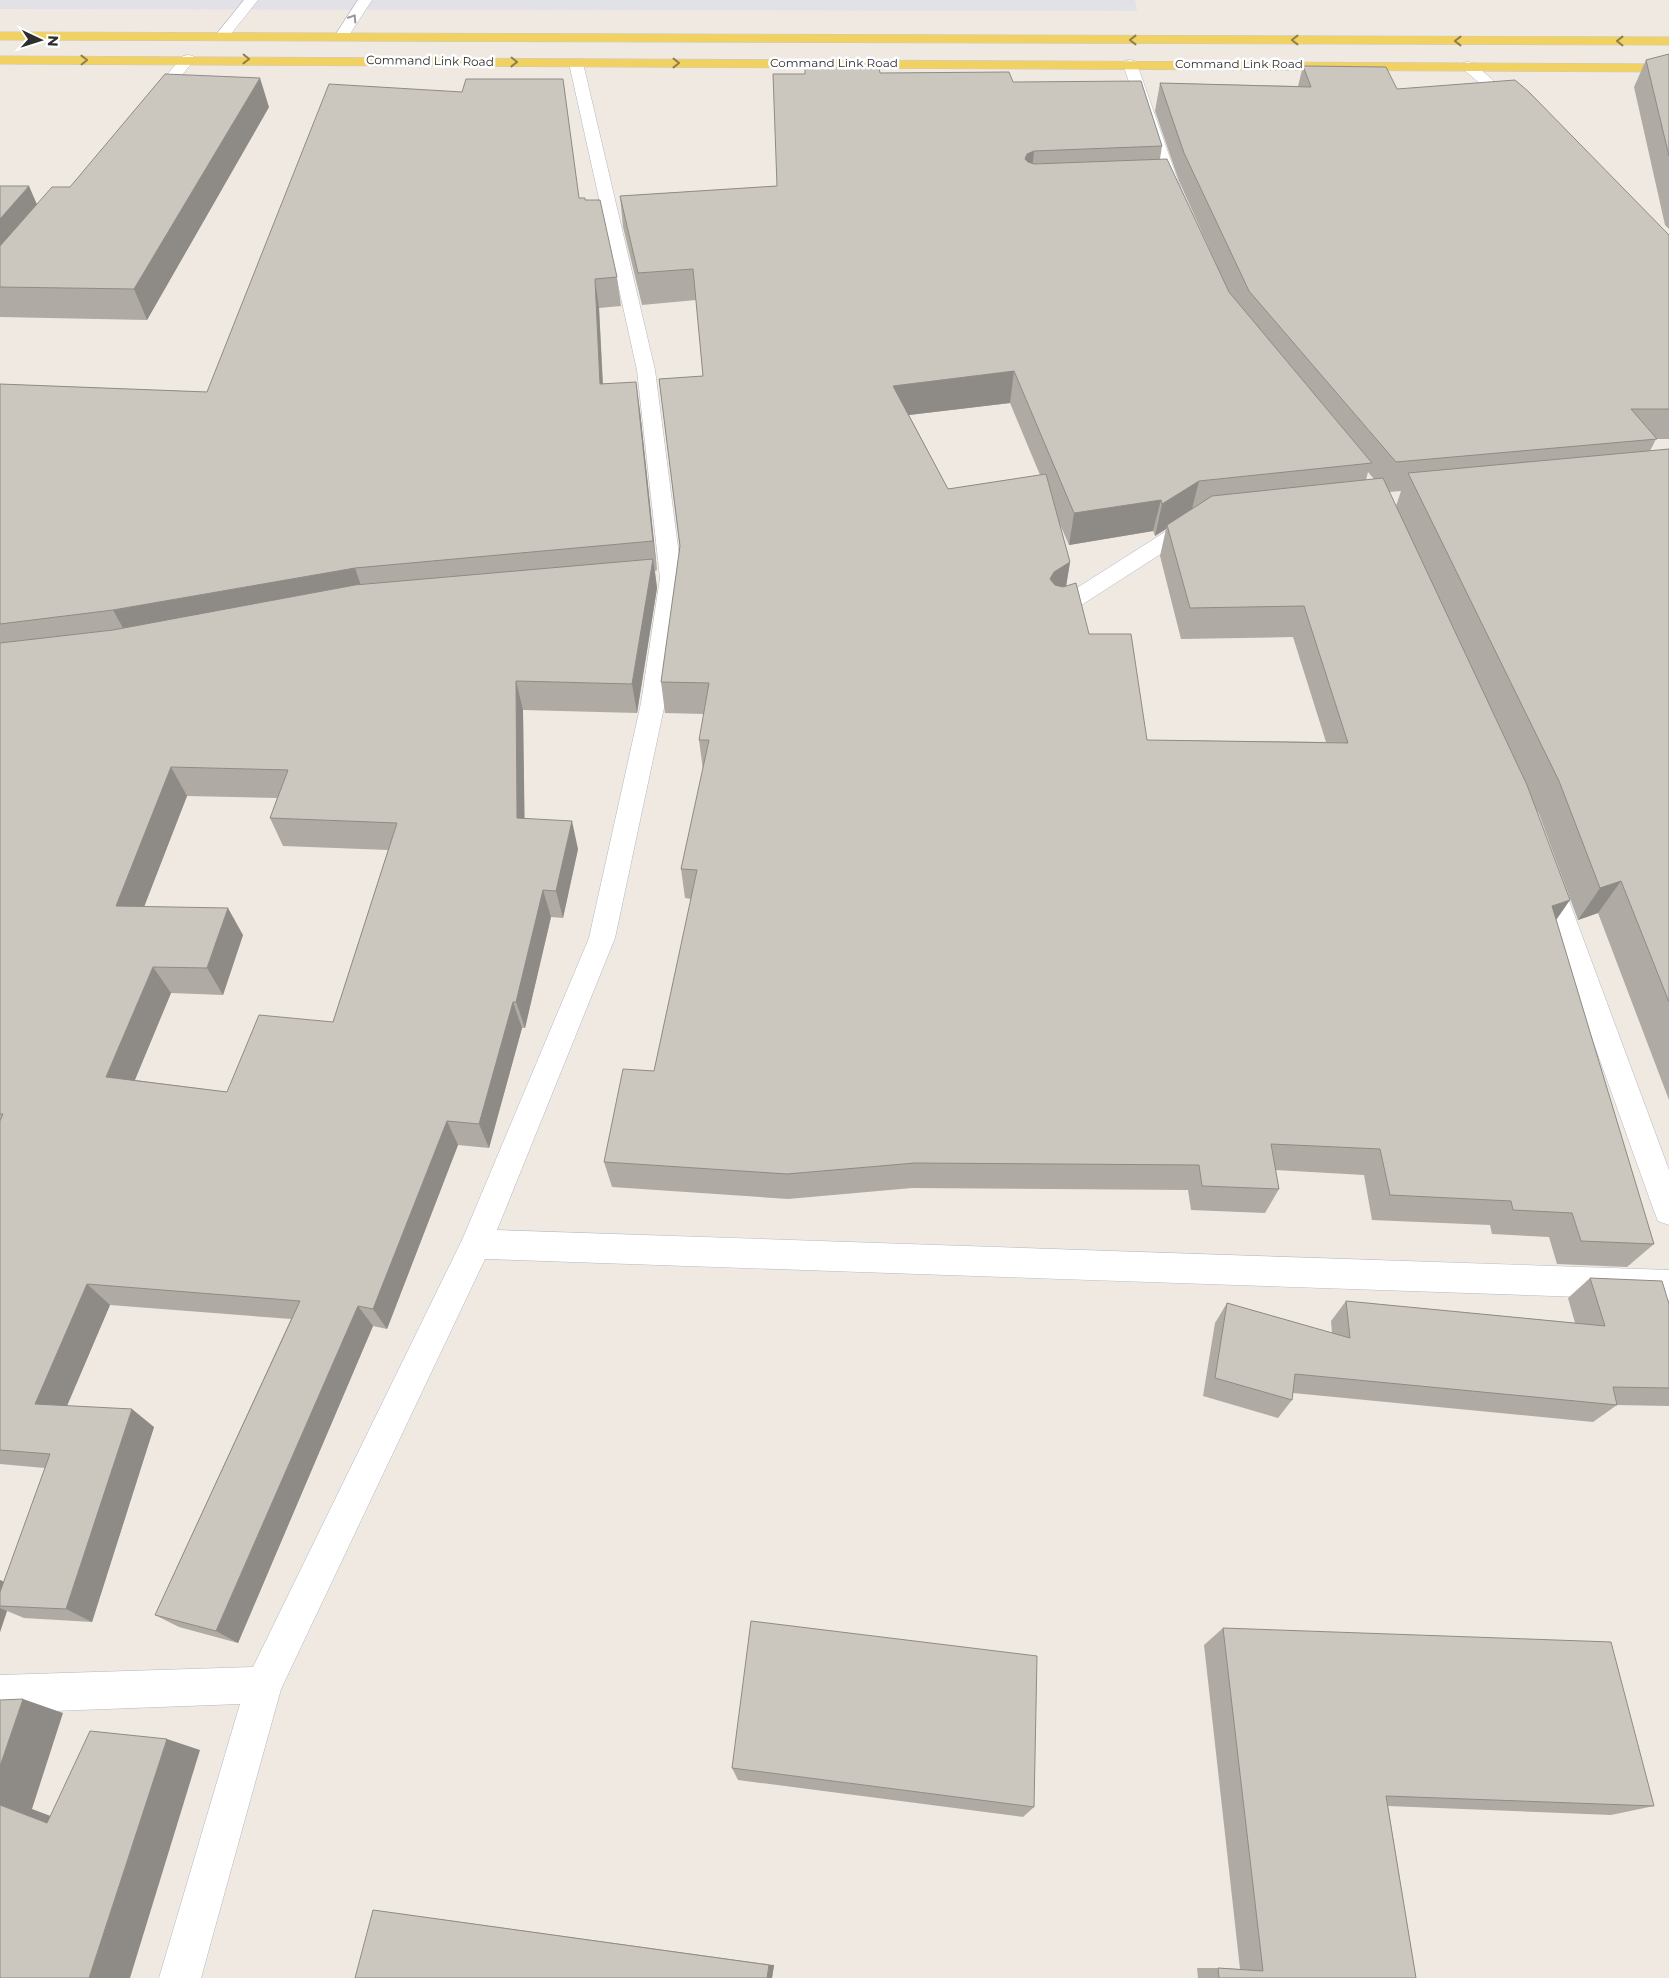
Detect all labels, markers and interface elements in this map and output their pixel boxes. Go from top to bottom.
north arrow [15,15,65,65]
one-way arrow [347,15,356,24]
text: N [44,35,62,47]
one-way arrow [1129,35,1136,45]
one-way arrow [1291,35,1299,45]
one-way arrow [1454,36,1462,46]
one-way arrow [1616,36,1624,46]
street label: Command Link Road [366,52,494,69]
one-way arrow [242,54,250,64]
one-way arrow [80,55,88,65]
street label: Command Link Road [770,55,898,70]
street label: Command Link Road [1175,56,1303,71]
one-way arrow [510,57,518,67]
one-way arrow [672,58,680,68]

